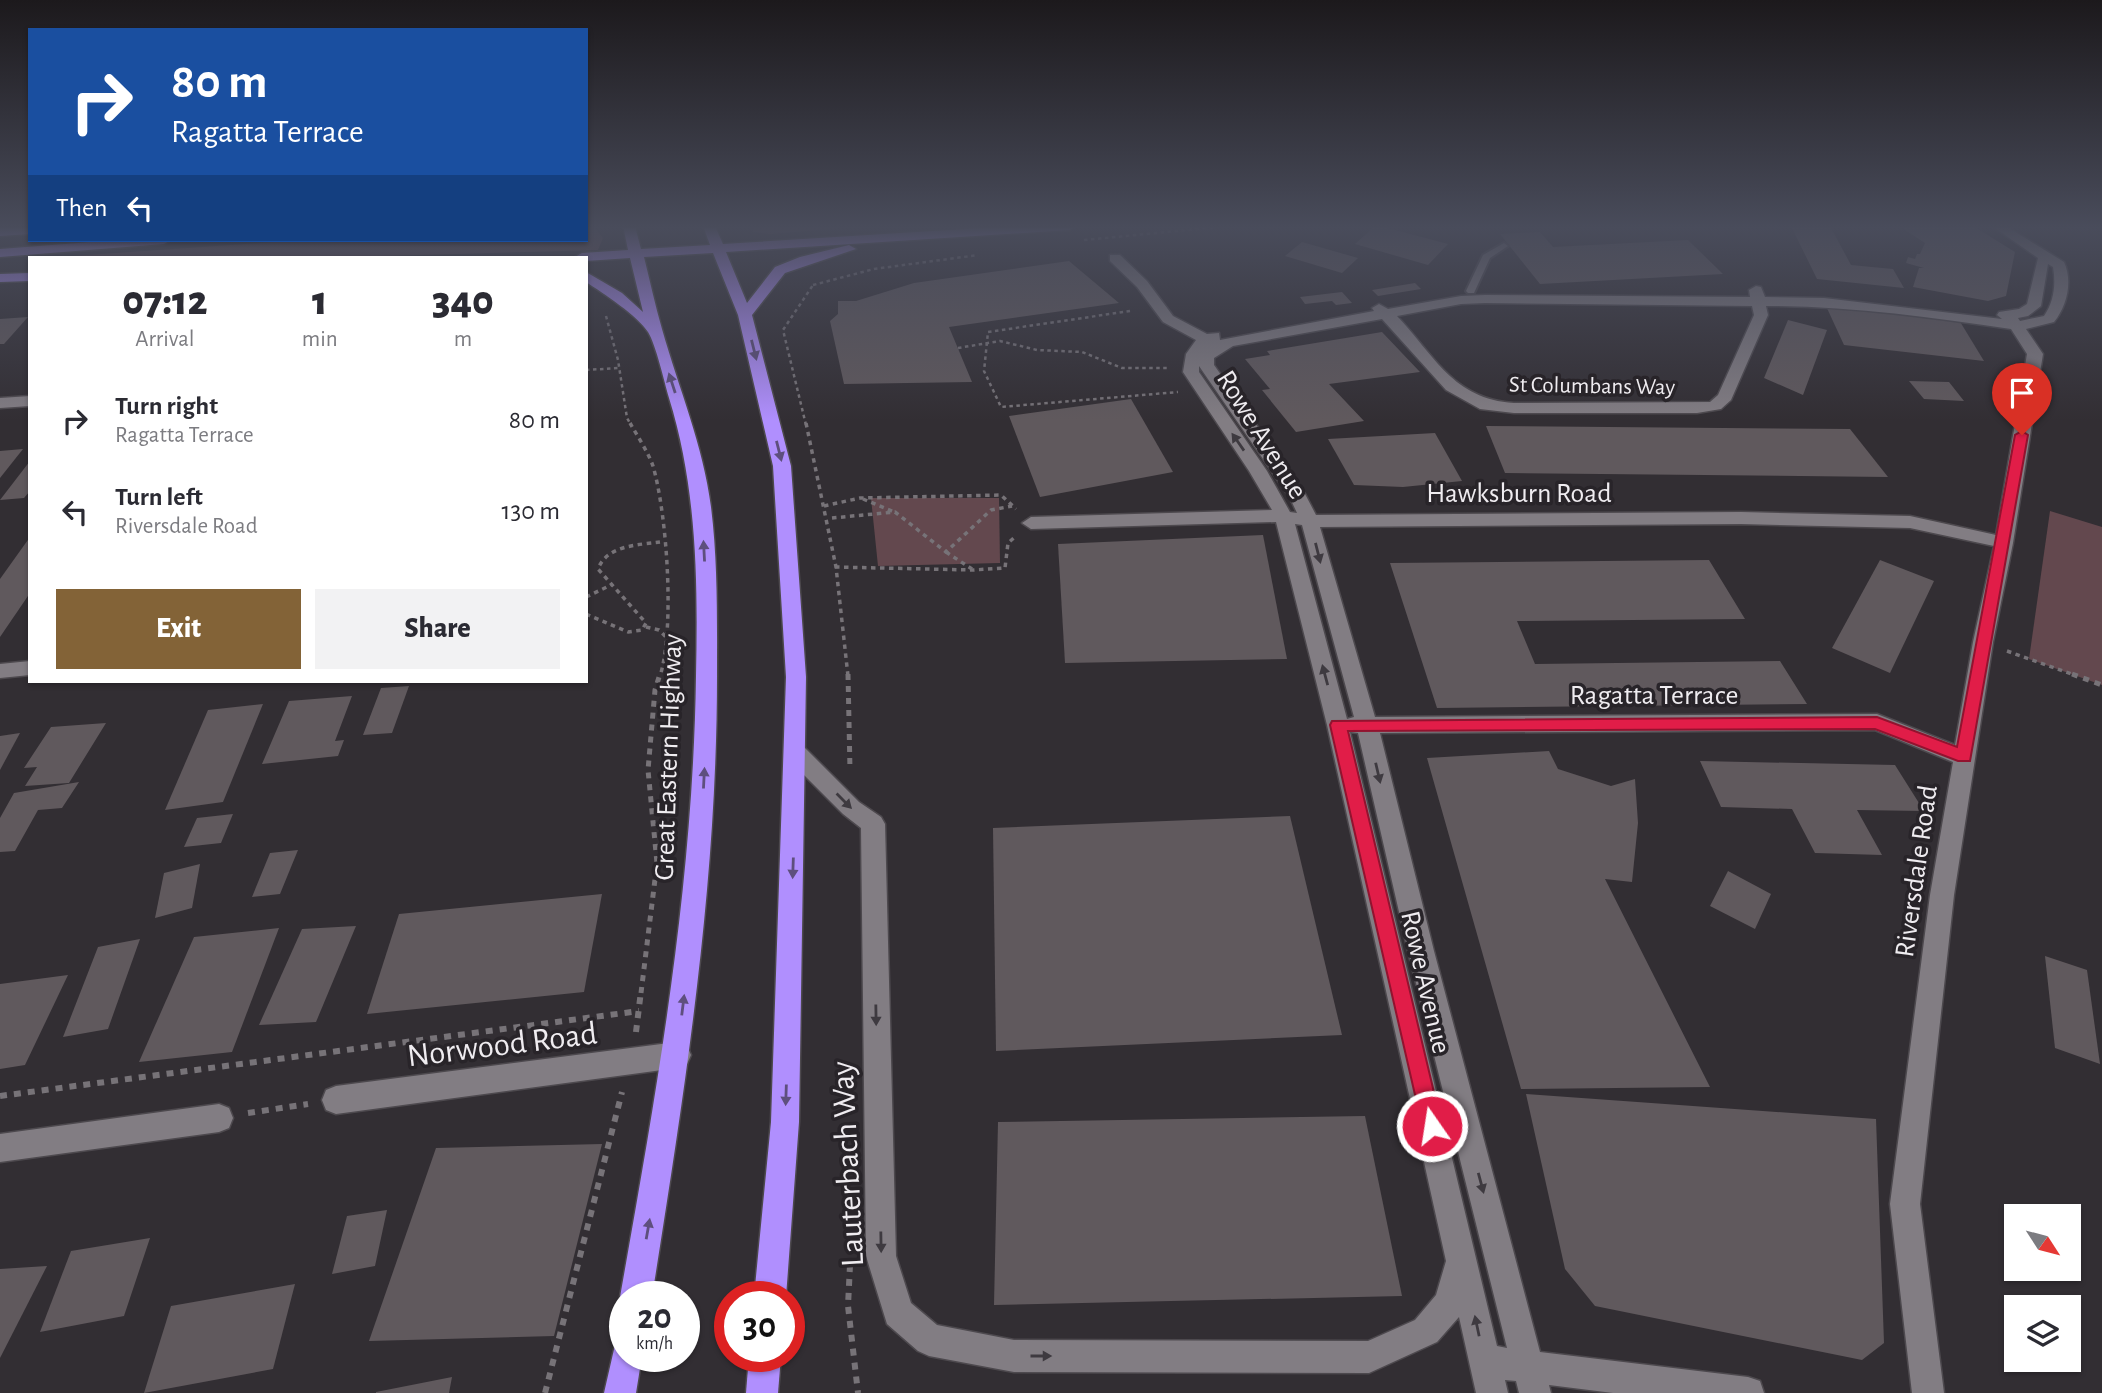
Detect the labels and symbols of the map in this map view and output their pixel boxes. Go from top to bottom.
one-way arrow [748,339,759,361]
pin [1992,363,2052,435]
street label: Rowe Avenue [1211,366,1312,504]
one-way arrow [667,373,677,394]
street label: St Columbans Way [1509,374,1675,399]
one-way arrow [1231,433,1245,451]
one-way arrow [773,440,784,462]
street label: Hawksburn Road [1426,480,1612,508]
one-way arrow [698,540,709,562]
one-way arrow [1313,542,1324,564]
street label: Great Eastern Highway [651,633,687,881]
one-way arrow [1319,664,1330,686]
street label: Ragatta Terrace [1570,682,1738,710]
one-way arrow [1373,762,1384,784]
one-way arrow [699,767,710,789]
street label: Riversdale Road [1891,783,1943,959]
one-way arrow [836,792,853,809]
one-way arrow [787,857,798,879]
street label: Rowe Avenue [1395,908,1455,1056]
one-way arrow [678,994,689,1016]
one-way arrow [870,1004,882,1026]
street label: Norwood Road [405,1017,599,1074]
street label: Lauterbach Way [827,1060,870,1268]
one-way arrow [780,1084,791,1106]
position arrow [1395,1089,1469,1163]
one-way arrow [1476,1173,1487,1195]
north arrow [2004,1204,2081,1281]
one-way arrow [642,1218,653,1240]
one-way arrow [875,1232,887,1254]
speed limit sign: 30 [714,1281,805,1372]
one-way arrow [1471,1315,1482,1337]
one-way arrow [1030,1350,1052,1362]

